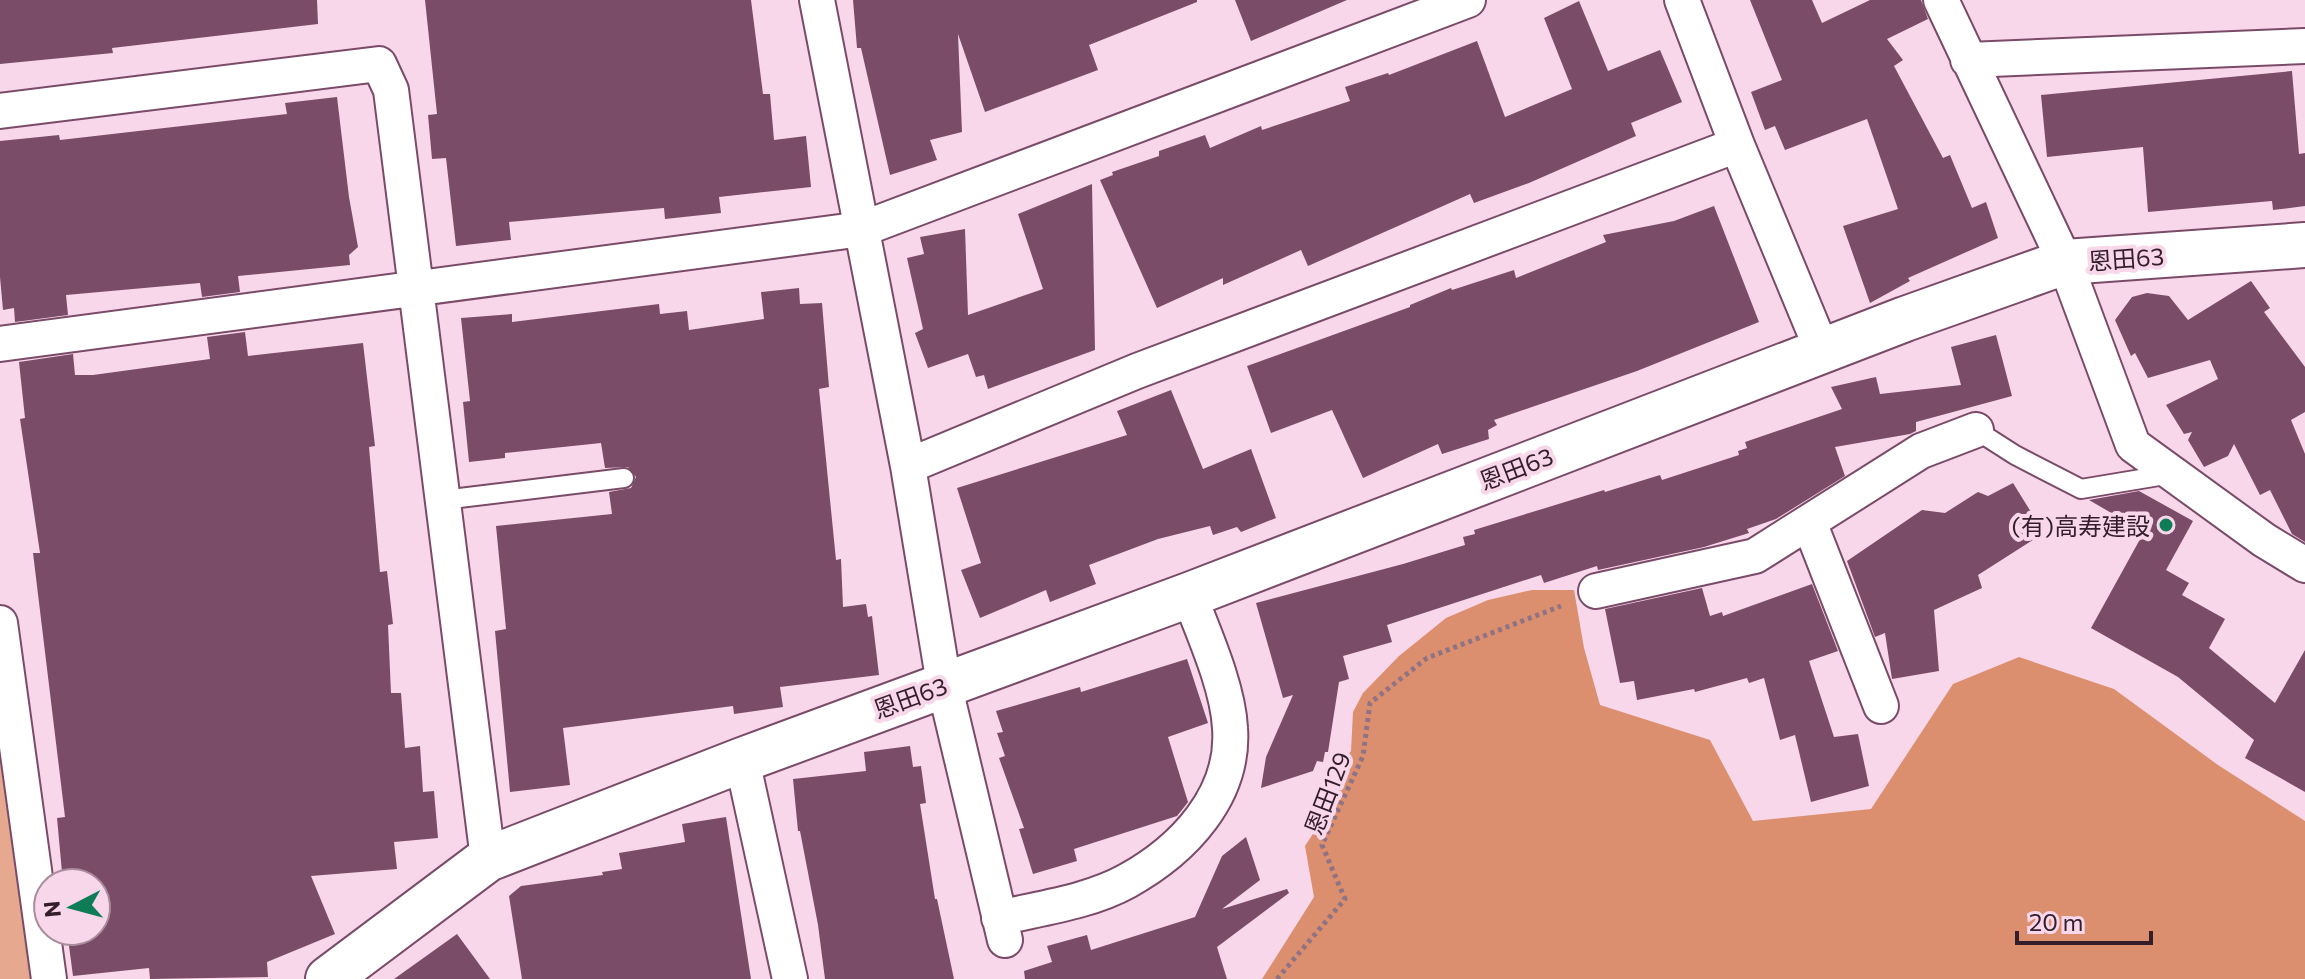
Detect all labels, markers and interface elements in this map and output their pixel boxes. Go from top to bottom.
street label: 恩田63 [2087,241,2165,275]
street label: 恩田63 [1475,441,1557,495]
place label: (有)高寿建設 [2012,511,2150,540]
marker: (有)高寿建設 [2157,516,2175,534]
street label: 恩田63 [869,670,951,724]
street label: 恩田129 [1298,748,1356,838]
north arrow [32,867,112,947]
scale bar [2017,895,2151,945]
text: N [37,900,66,919]
text: 20 m [2029,907,2083,936]

